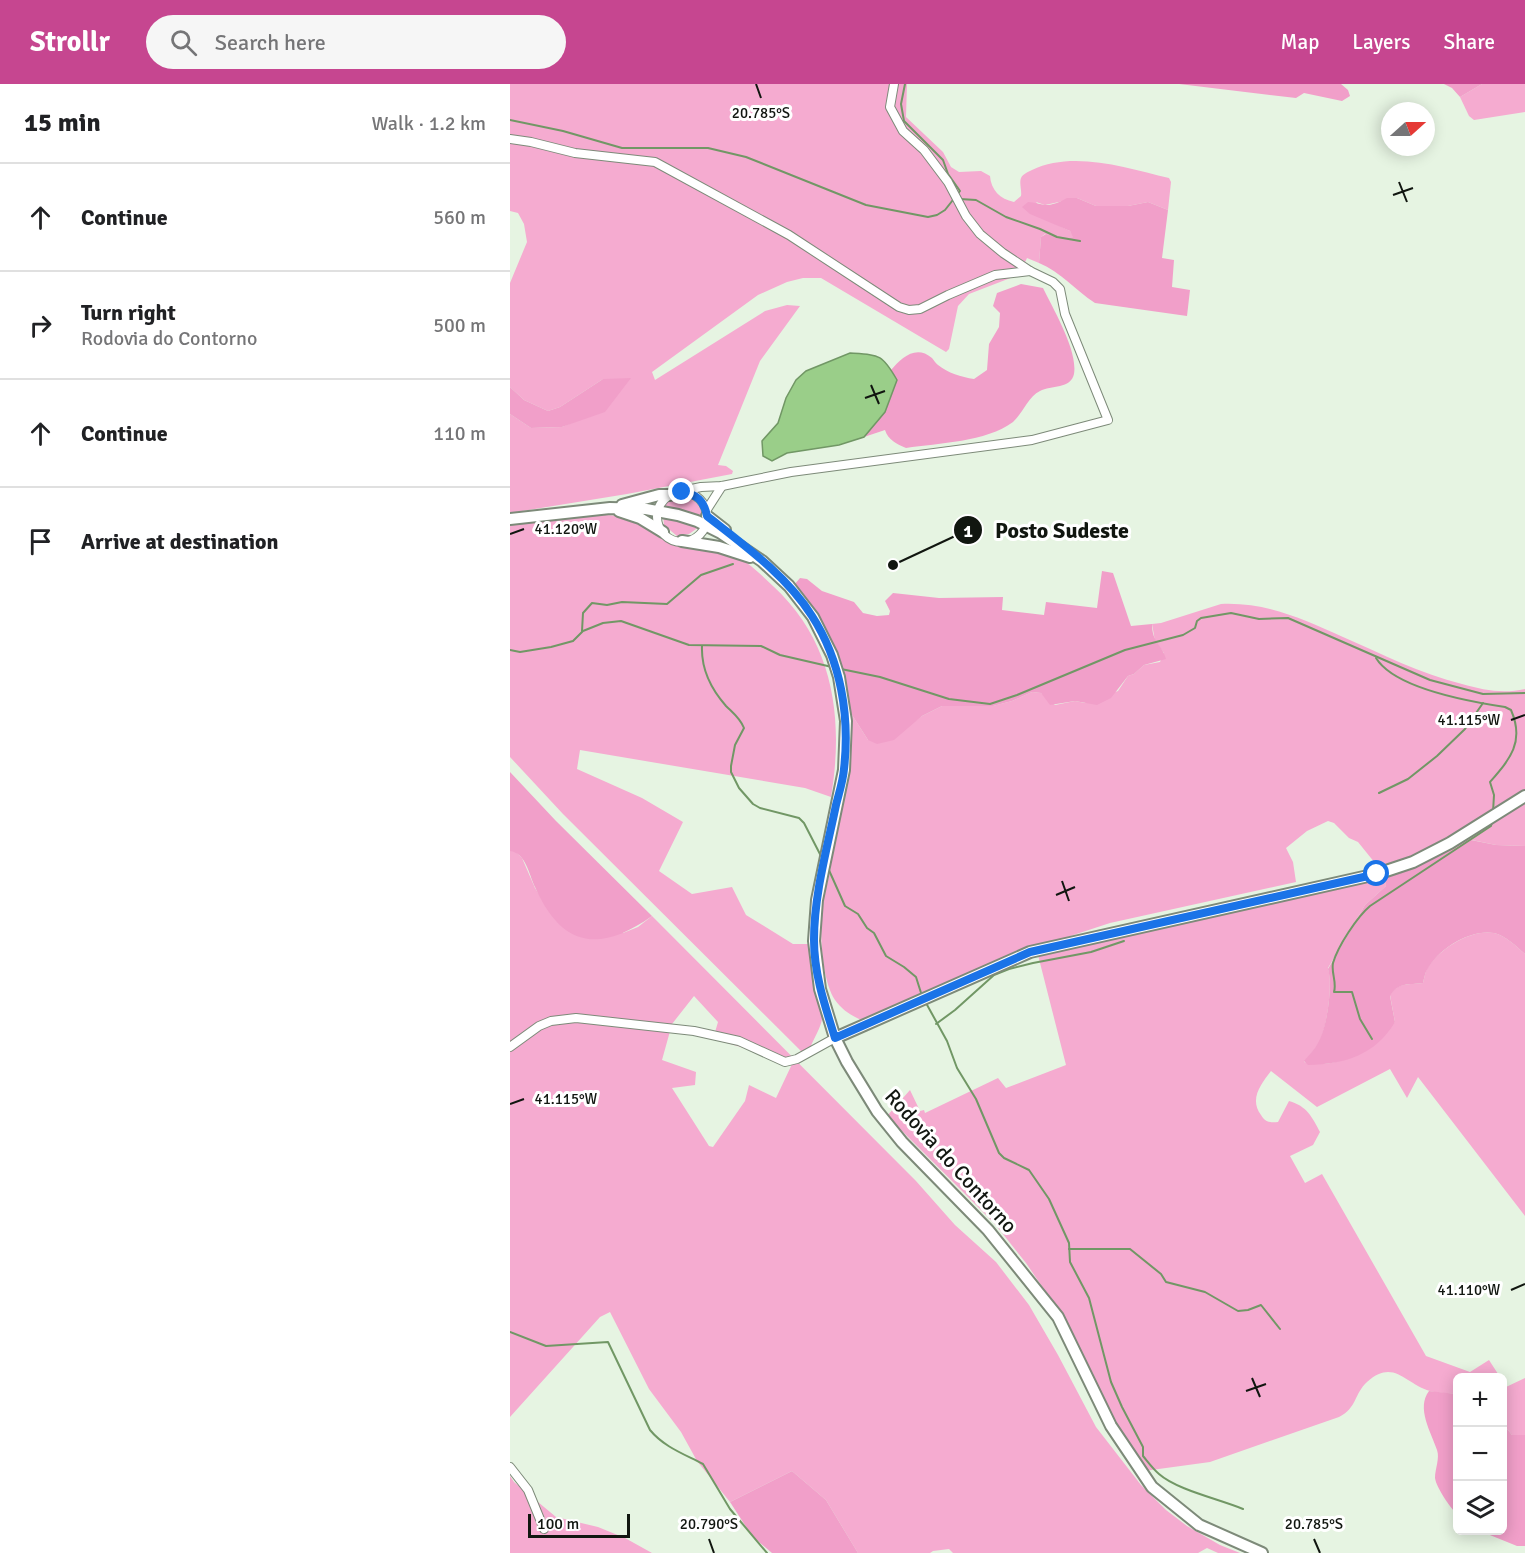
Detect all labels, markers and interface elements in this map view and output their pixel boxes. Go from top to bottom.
search box [146,15,566,69]
text: Strollr [30,25,110,59]
icon: search [167,26,200,59]
text: Search here [215,29,326,56]
text: Map [1281,29,1319,55]
text: Layers [1352,29,1410,55]
text: Share [1443,29,1495,55]
north arrow [1381,102,1435,156]
text: 20.785°S [732,104,790,122]
text: 15 min [24,107,101,139]
text: Walk · 1.2 km [372,111,486,136]
icon: ahead [24,201,57,234]
text: Continue [81,204,168,231]
text: 560 m [433,205,486,230]
text: Turn right [81,299,176,326]
icon: right [24,309,57,342]
text: 500 m [433,313,486,338]
text: Rodovia do Contorno [81,326,257,351]
icon: ahead [24,417,57,450]
text: Continue [81,420,168,447]
text: 110 m [433,421,486,446]
route end [668,478,694,504]
callout: Posto Sudeste [953,510,1141,550]
text: Posto Sudeste [995,517,1129,544]
text: 41.120°W [535,520,598,538]
text: 1 [963,520,973,542]
icon: arrive [24,525,57,558]
text: Arrive at destination [81,528,278,555]
text: 41.115°W [1438,711,1501,729]
route start [1363,860,1389,886]
street label: Rodovia do Contorno [879,1084,1023,1238]
text: 41.115°W [535,1090,598,1108]
text: 41.110°W [1438,1281,1501,1299]
map controls [1453,1373,1507,1535]
button: + [1453,1373,1507,1427]
button: − [1453,1427,1507,1481]
button: layers [1453,1481,1507,1535]
scale bar [528,1511,630,1538]
text: 100 m [537,1514,579,1534]
text: 20.790°S [680,1515,738,1533]
text: 20.785°S [1285,1515,1343,1533]

